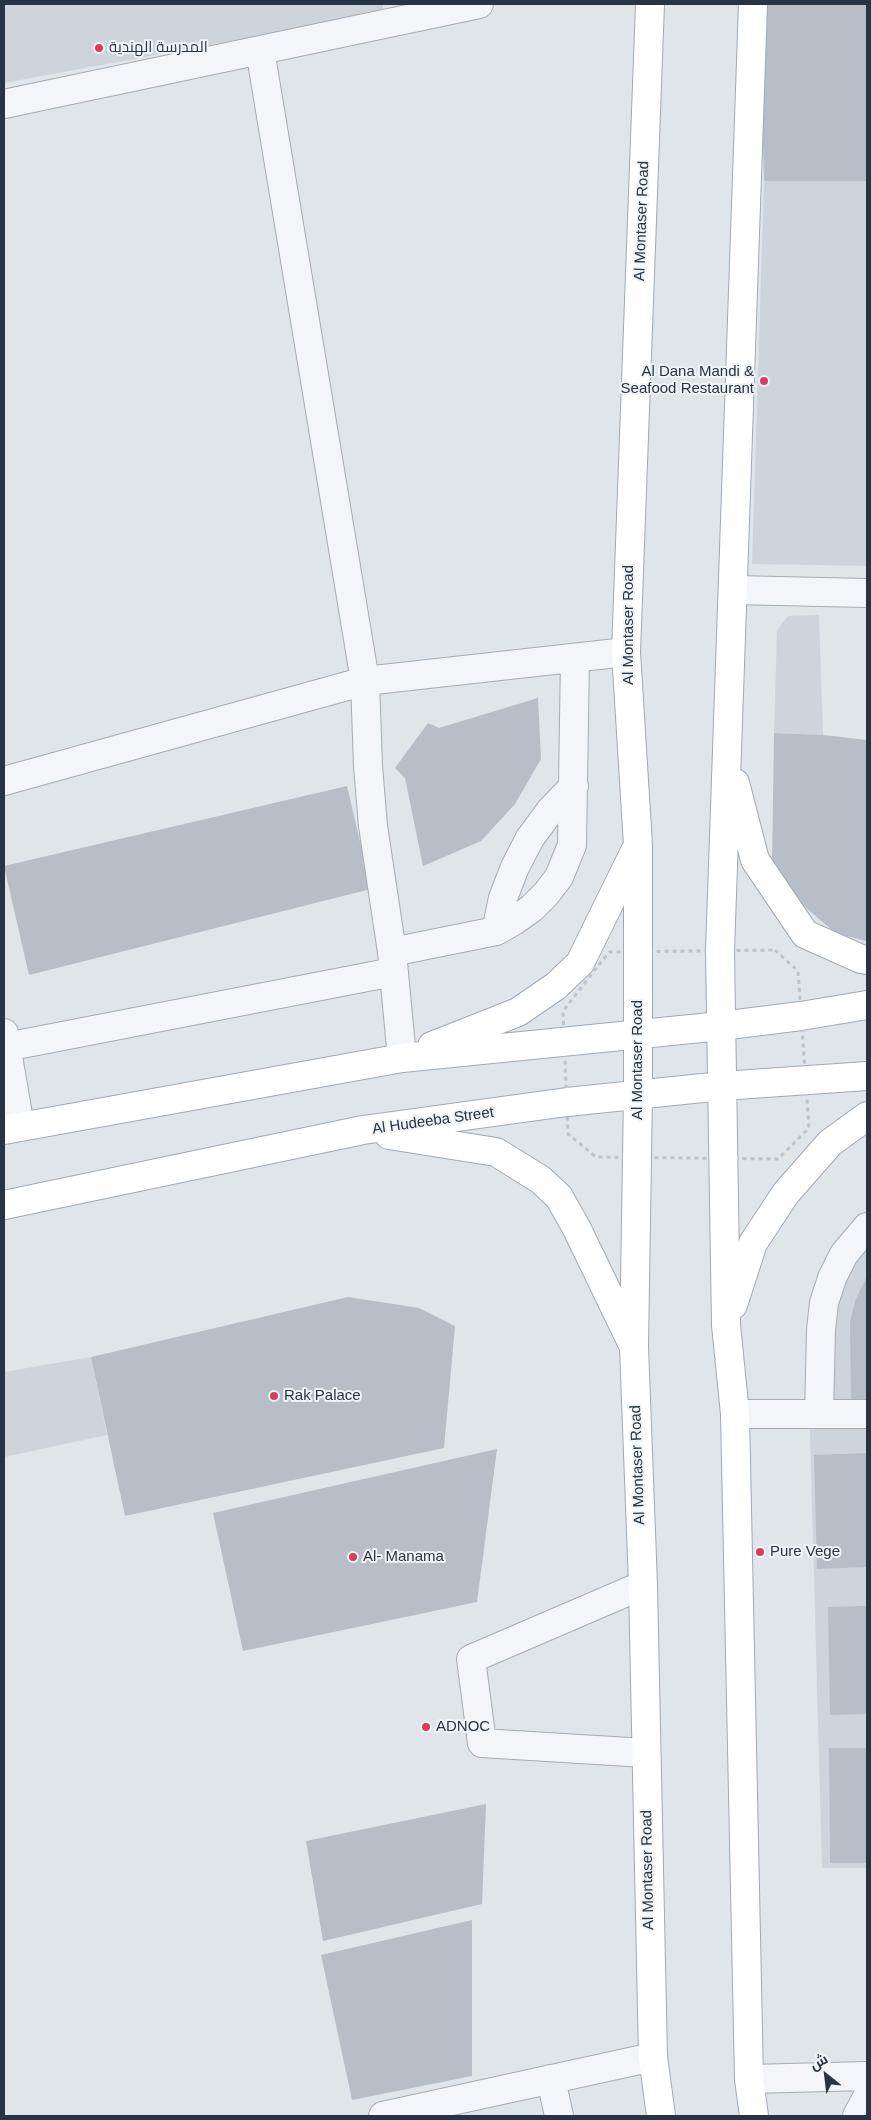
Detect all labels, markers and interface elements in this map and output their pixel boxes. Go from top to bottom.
place label: المدرسة الهندية [109,39,208,57]
marker: المدرسة الهندية [93,42,105,54]
street label: Al Montaser Road [631,161,653,281]
place label: Al Dana Mandi & Seafood Restaurant [621,363,754,398]
marker: Al Dana Mandi & Seafood Restaurant [758,375,770,387]
street label: Al Montaser Road [620,565,638,685]
street label: Al Montaser Road [629,1000,647,1120]
street label: Al Hudeeba Street [371,1104,495,1138]
place label: Rak Palace [284,1387,361,1405]
marker: Rak Palace [268,1390,280,1402]
street label: Al Montaser Road [627,1405,649,1525]
place label: Pure Vege [770,1543,840,1561]
marker: Pure Vege [754,1546,766,1558]
place label: Al- Manama [363,1548,444,1566]
marker: Al- Manama [347,1551,359,1563]
place label: ADNOC [436,1718,490,1736]
marker: ADNOC [420,1721,432,1733]
street label: Al Montaser Road [638,1810,658,1930]
north arrow [801,2050,851,2100]
text: ش [807,2051,830,2073]

